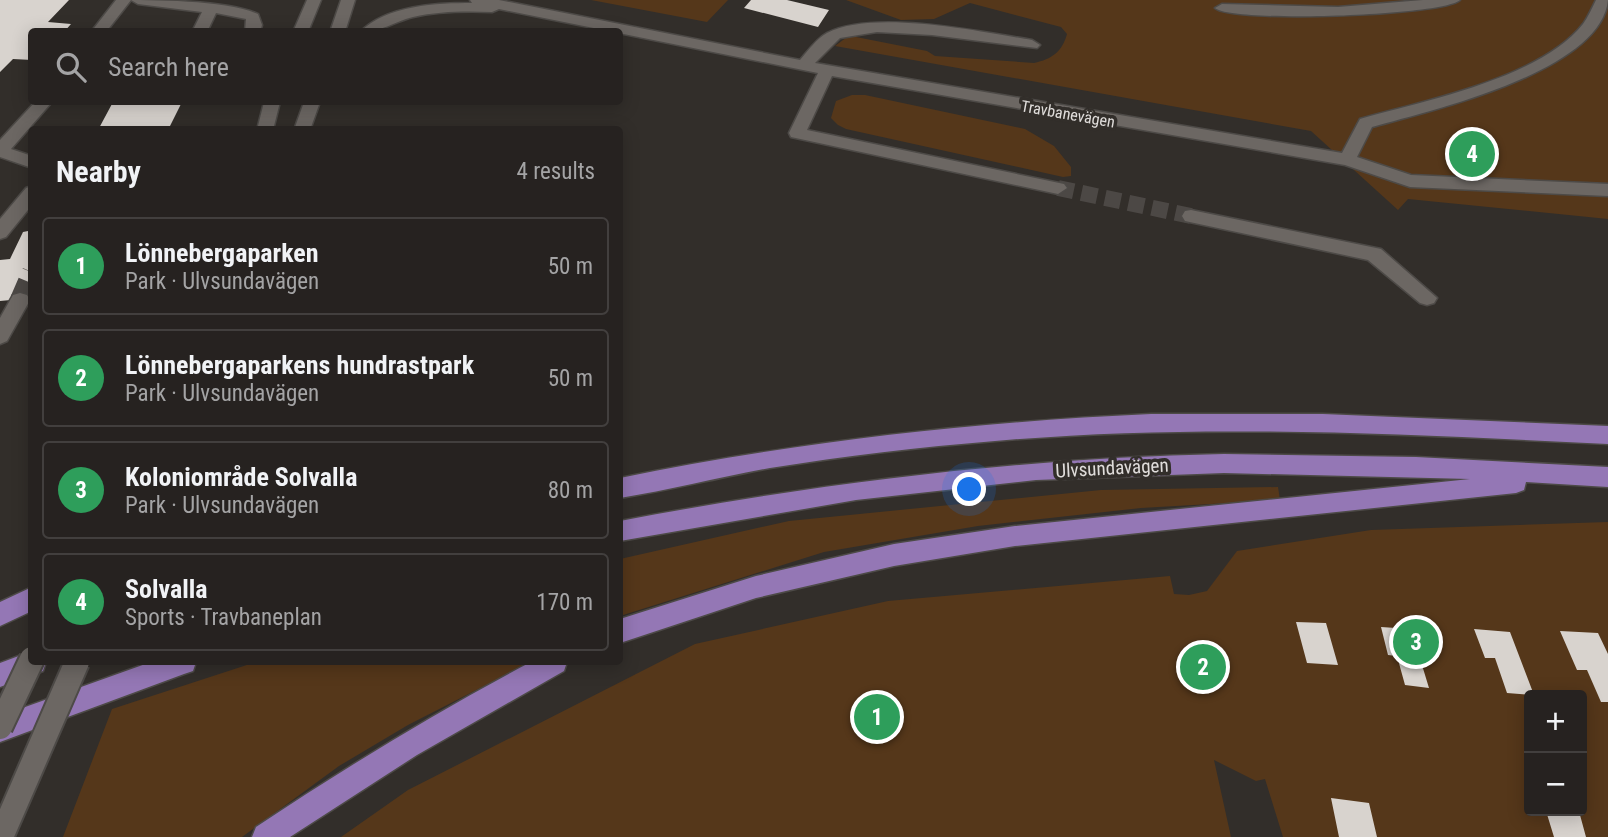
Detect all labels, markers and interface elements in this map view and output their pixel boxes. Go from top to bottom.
search box [28,28,623,105]
icon: search [52,48,90,86]
text: Search here [108,52,229,82]
street label: Travbanevägen [1020,96,1116,132]
pin: 4 [1449,128,1495,180]
text: Nearby [56,154,141,189]
text: 4 results [517,158,595,185]
text: Lönnebergaparken [125,238,319,268]
text: 1 [75,253,87,280]
text: 50 m [548,253,593,280]
text: Park · Ulvsundavägen [125,268,319,295]
text: Lönnebergaparkens hundrastpark [125,350,474,380]
text: 2 [75,365,87,392]
text: 50 m [548,365,593,392]
text: Park · Ulvsundavägen [125,380,319,407]
street label: Ulvsundavägen [1055,454,1169,482]
text: Koloniområde Solvalla [125,462,357,492]
your location [952,472,986,506]
text: 3 [75,477,87,504]
text: 80 m [548,477,593,504]
text: Park · Ulvsundavägen [125,492,319,519]
text: Solvalla [125,574,208,604]
text: 4 [75,589,87,616]
text: 170 m [536,589,593,616]
text: Sports · Travbaneplan [125,604,322,631]
pin: 3 [1393,616,1439,668]
pin: 2 [1180,641,1226,693]
map controls [1524,690,1587,816]
button: + [1524,690,1587,753]
pin: 1 [854,691,900,743]
button: − [1524,753,1587,816]

